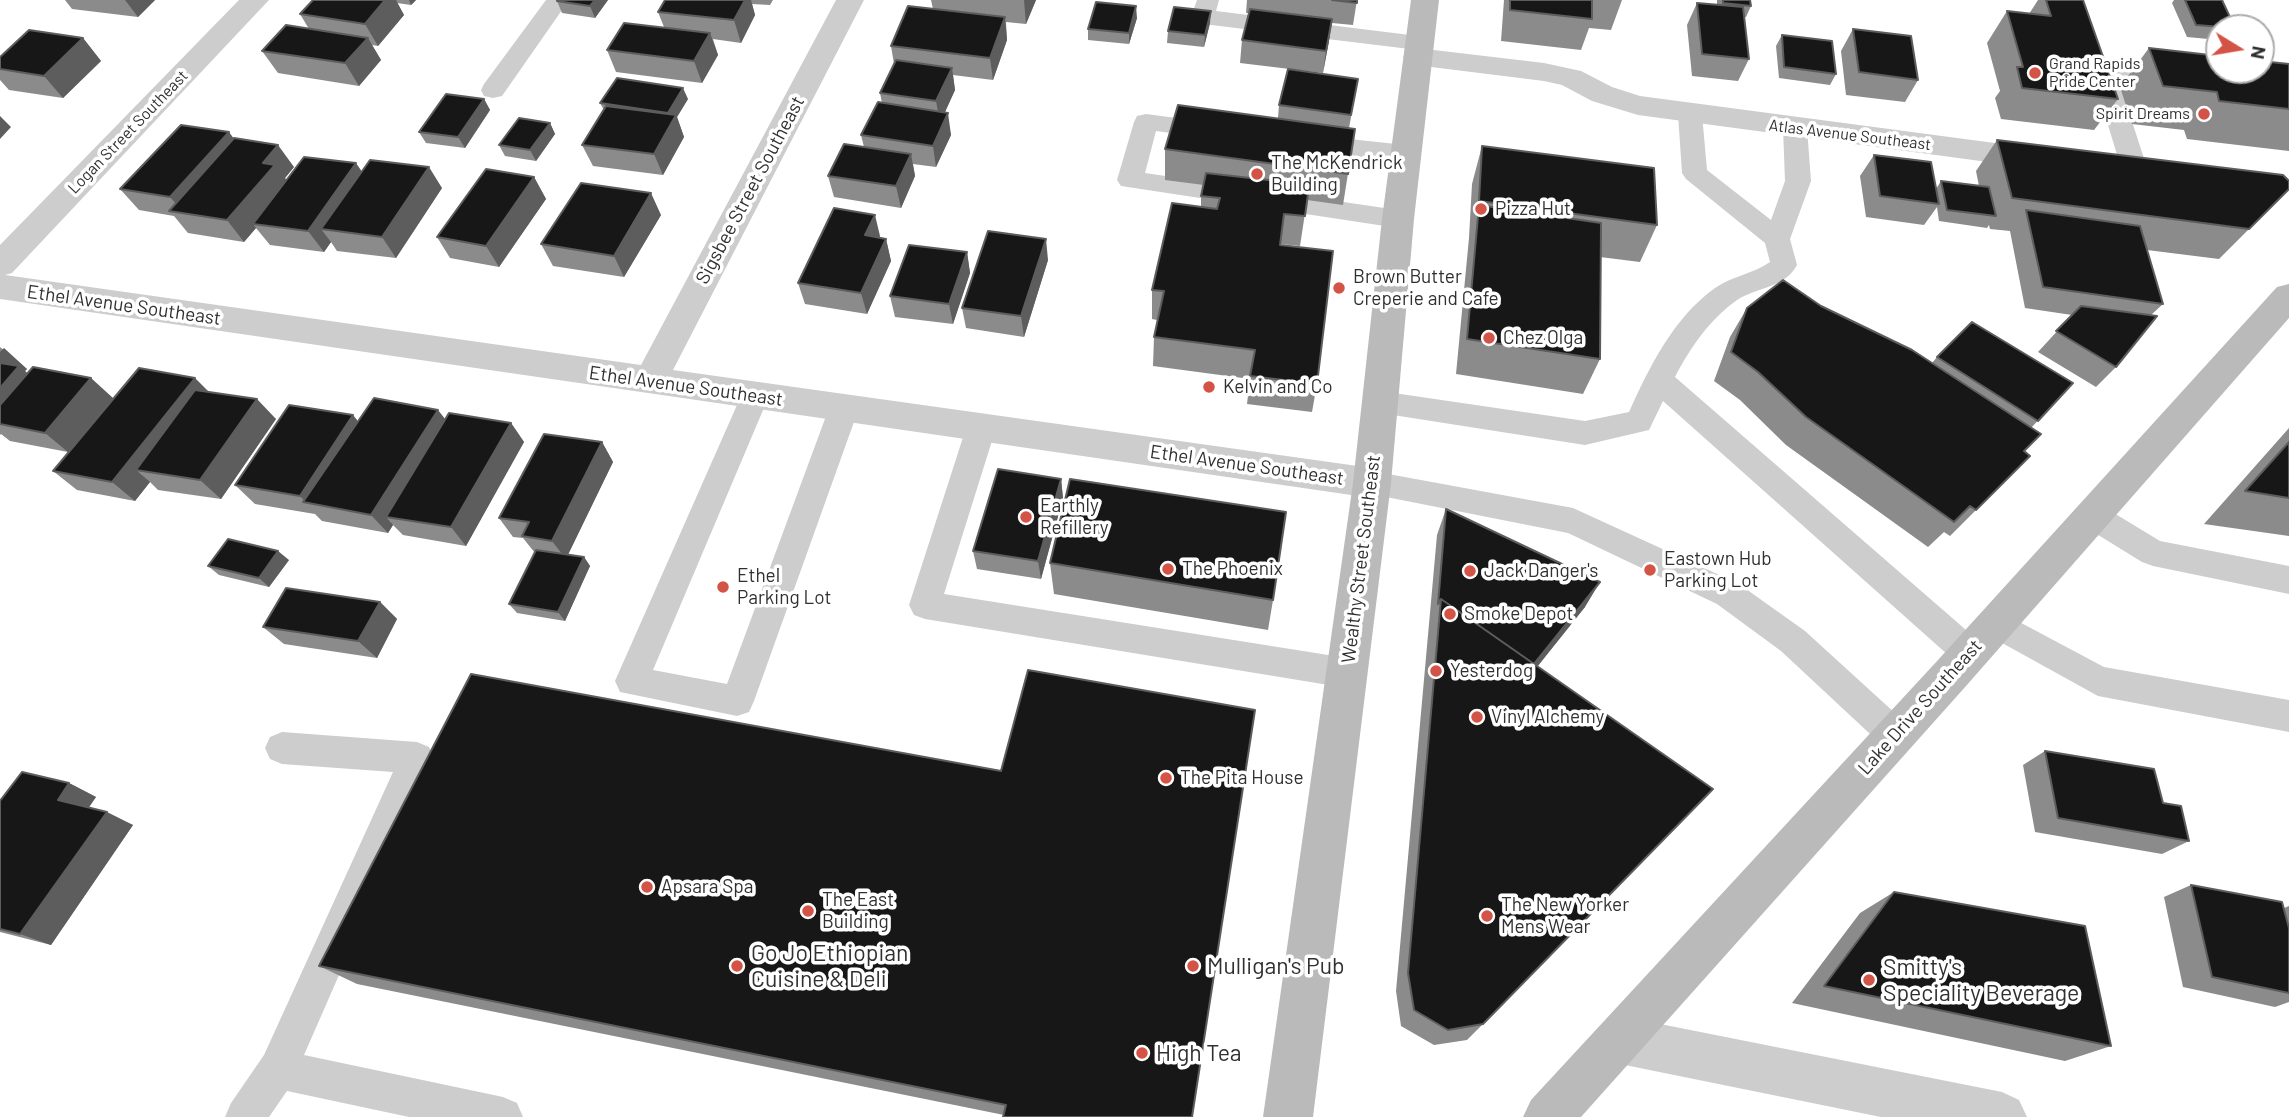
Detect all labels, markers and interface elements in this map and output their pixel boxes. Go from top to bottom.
north arrow [2205,14,2275,84]
text: N [2247,44,2272,61]
place label: Grand Rapids Pride Center [2049,54,2141,92]
marker: Grand Rapids Pride Center [2027,65,2043,81]
street label: Logan Street Southeast [64,66,192,198]
street label: Sigsbee Street Southeast [691,92,809,288]
place label: Spirit Dreams [2096,104,2190,124]
marker: Spirit Dreams [2196,106,2212,122]
street label: Atlas Avenue Southeast [1768,116,1932,154]
place label: The McKendrick Building [1271,152,1402,196]
marker: The McKendrick Building [1249,166,1265,182]
place label: Pizza Hut [1495,198,1571,220]
marker: Pizza Hut [1473,201,1489,217]
place label: Brown Butter Creperie and Cafe [1353,266,1499,310]
street label: Ethel Avenue Southeast [26,280,222,330]
marker: Brown Butter Creperie and Cafe [1331,280,1347,296]
place label: Chez Olga [1503,327,1583,349]
marker: Chez Olga [1481,330,1497,346]
street label: Ethel Avenue Southeast [588,361,784,411]
place label: Kelvin and Co [1223,376,1333,398]
marker: Kelvin and Co [1201,379,1217,395]
street label: Ethel Avenue Southeast [1149,440,1345,490]
street label: Wealthy Street Southeast [1337,454,1385,664]
place label: Earthly Refillery [1040,495,1108,539]
marker: Earthly Refillery [1018,509,1034,525]
place label: Eastown Hub Parking Lot [1664,548,1772,592]
place label: The Phoenix [1182,558,1283,580]
place label: Jack Danger's [1484,560,1598,582]
marker: The Phoenix [1160,561,1176,577]
marker: Eastown Hub Parking Lot [1642,562,1658,578]
marker: Jack Danger's [1462,563,1478,579]
place label: Ethel Parking Lot [737,565,831,609]
marker: Ethel Parking Lot [715,579,731,595]
place label: Smoke Depot [1464,603,1573,625]
marker: Smoke Depot [1442,606,1458,622]
street label: Lake Drive Southeast [1853,635,1987,779]
place label: Yesterdog [1450,660,1533,682]
marker: Yesterdog [1428,663,1444,679]
place label: Vinyl Alchemy [1491,706,1604,728]
marker: Vinyl Alchemy [1469,709,1485,725]
place label: The Pita House [1180,767,1304,789]
marker: The Pita House [1158,770,1174,786]
place label: Apsara Spa [661,876,754,898]
marker: Apsara Spa [639,879,655,895]
place label: The East Building [822,889,894,933]
place label: The New Yorker Mens Wear [1501,894,1629,938]
marker: The East Building [800,903,816,919]
marker: The New Yorker Mens Wear [1479,908,1495,924]
place label: Go Jo Ethiopian Cuisine & Deli [751,939,908,993]
place label: Mulligan's Pub [1207,952,1345,980]
place label: Smitty's Speciality Beverage [1883,953,2079,1007]
marker: Go Jo Ethiopian Cuisine & Deli [729,958,745,974]
marker: Mulligan's Pub [1185,958,1201,974]
marker: Smitty's Speciality Beverage [1861,972,1877,988]
place label: High Tea [1156,1039,1242,1067]
marker: High Tea [1134,1045,1150,1061]

